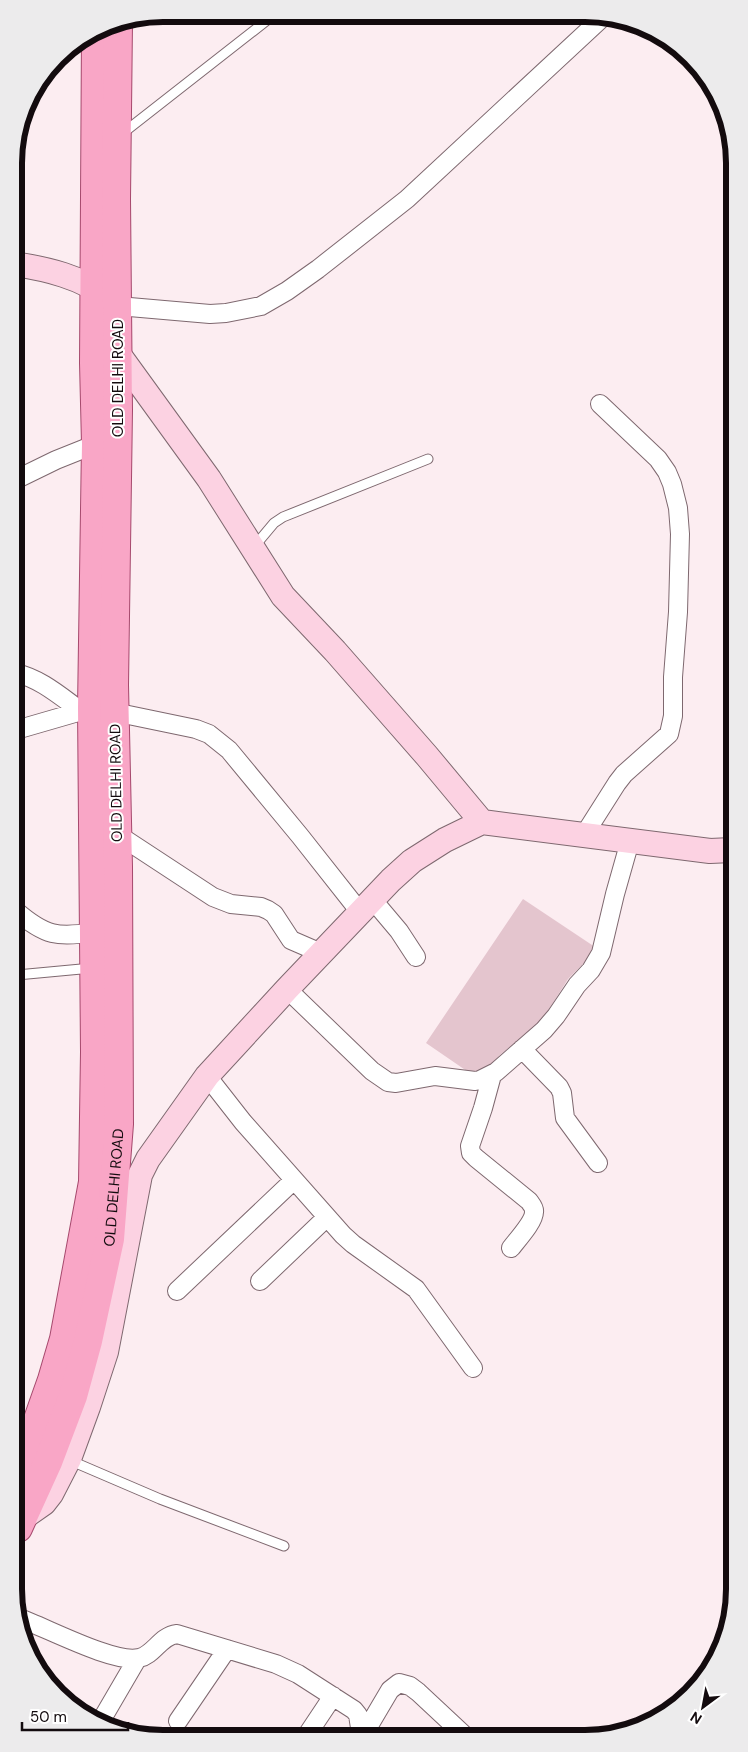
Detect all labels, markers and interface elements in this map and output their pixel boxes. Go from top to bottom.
street label: OLD DELHI ROAD [108,319,128,437]
street label: OLD DELHI ROAD [105,724,127,842]
street label: OLD DELHI ROAD [99,1128,129,1249]
north arrow [678,1682,728,1732]
scale bar [22,1700,129,1732]
text: 50 m [30,1707,67,1727]
text: N [687,1708,705,1728]

